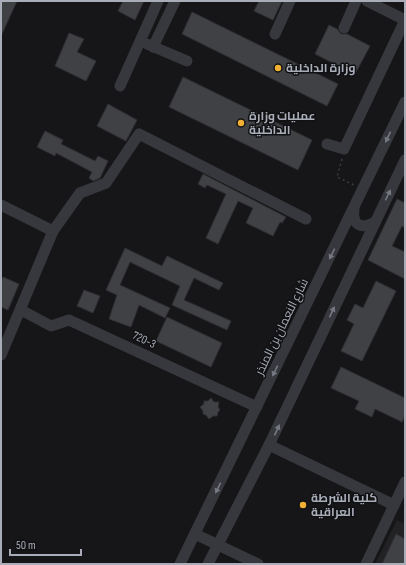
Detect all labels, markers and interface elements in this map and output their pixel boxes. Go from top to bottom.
place label: وزارة الداخلية [286,61,355,76]
marker: وزارة الداخلية [273,63,283,73]
place label: عمليات وزارة الداخلية [249,109,316,138]
marker: عمليات وزارة الداخلية [236,118,246,128]
one-way arrow [385,131,391,143]
one-way arrow [385,189,391,200]
one-way arrow [329,248,335,260]
street label: شارع النعمان بن المنذر [252,276,312,379]
one-way arrow [329,306,335,318]
street label: 720-3 [130,328,158,352]
one-way arrow [272,365,278,377]
one-way arrow [274,424,280,435]
one-way arrow [215,482,221,493]
place label: كلية الشرطة العراقية [311,491,377,520]
marker: كلية الشرطة العراقية [298,500,308,510]
scale bar [10,531,81,557]
text: 50 m [16,538,36,553]

